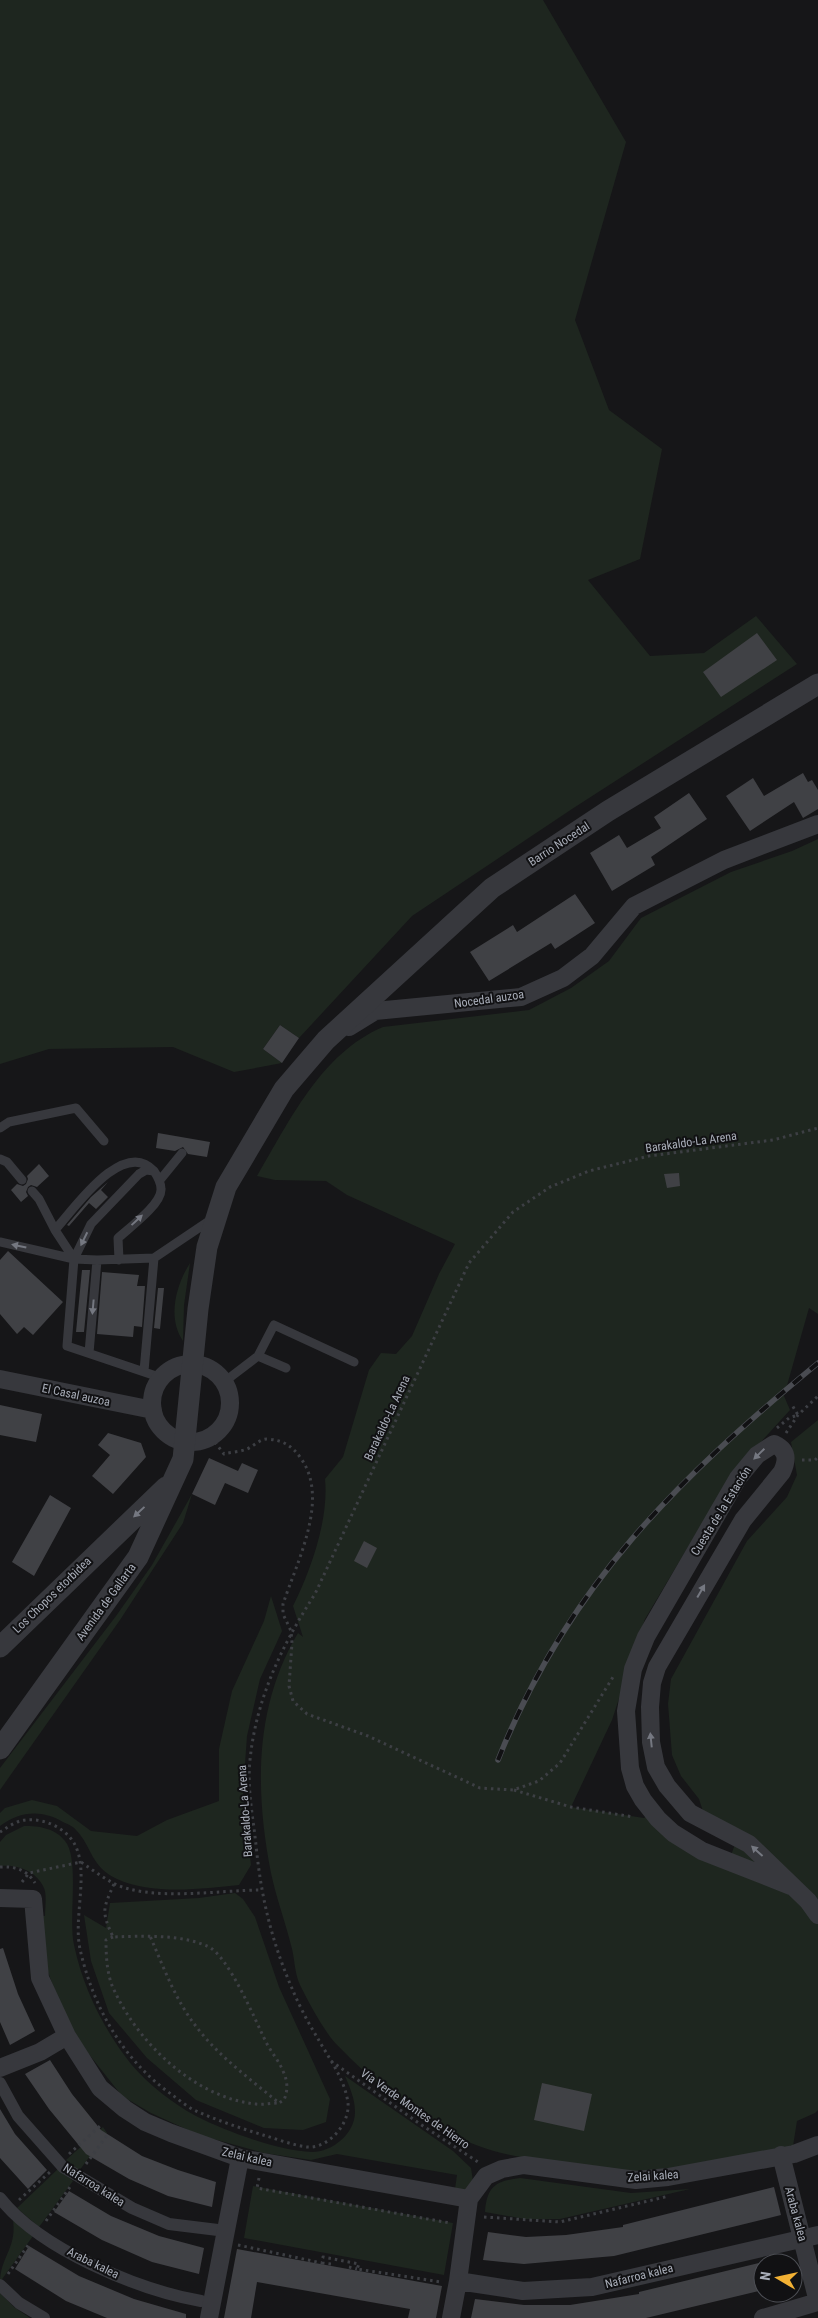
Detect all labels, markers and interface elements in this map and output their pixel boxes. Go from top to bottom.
street label: Barrio Nocedal [526,819,592,869]
street label: Nocedal auzoa [453,987,525,1011]
street label: Barakaldo-La Arena [644,1129,738,1155]
one-way arrow [131,1214,143,1226]
one-way arrow [80,1232,88,1246]
one-way arrow [10,1242,26,1250]
one-way arrow [88,1299,96,1315]
street label: Barakaldo-La Arena [361,1373,413,1463]
street label: El Casal auzoa [41,1381,112,1409]
one-way arrow [753,1448,765,1460]
street label: Cuesta de la Estación [688,1464,754,1558]
one-way arrow [133,1506,145,1518]
street label: Los Chopos etorbidea [10,1554,94,1636]
street label: Avenida de Gallarta [73,1560,139,1643]
one-way arrow [697,1584,706,1597]
one-way arrow [647,1732,655,1748]
street label: Barakaldo-La Arena [235,1764,255,1857]
one-way arrow [750,1846,763,1857]
street label: Vía Verde Montes de Hierro [358,2066,472,2152]
street label: Zelai kalea [221,2144,274,2170]
street label: Nafarroa kalea [61,2161,127,2210]
street label: Zelai kalea [627,2167,679,2185]
street label: Araba kalea [782,2185,810,2243]
street label: Araba kalea [65,2244,121,2282]
north arrow [753,2253,803,2303]
street label: Nafarroa kalea [603,2261,675,2291]
text: N [757,2270,774,2281]

